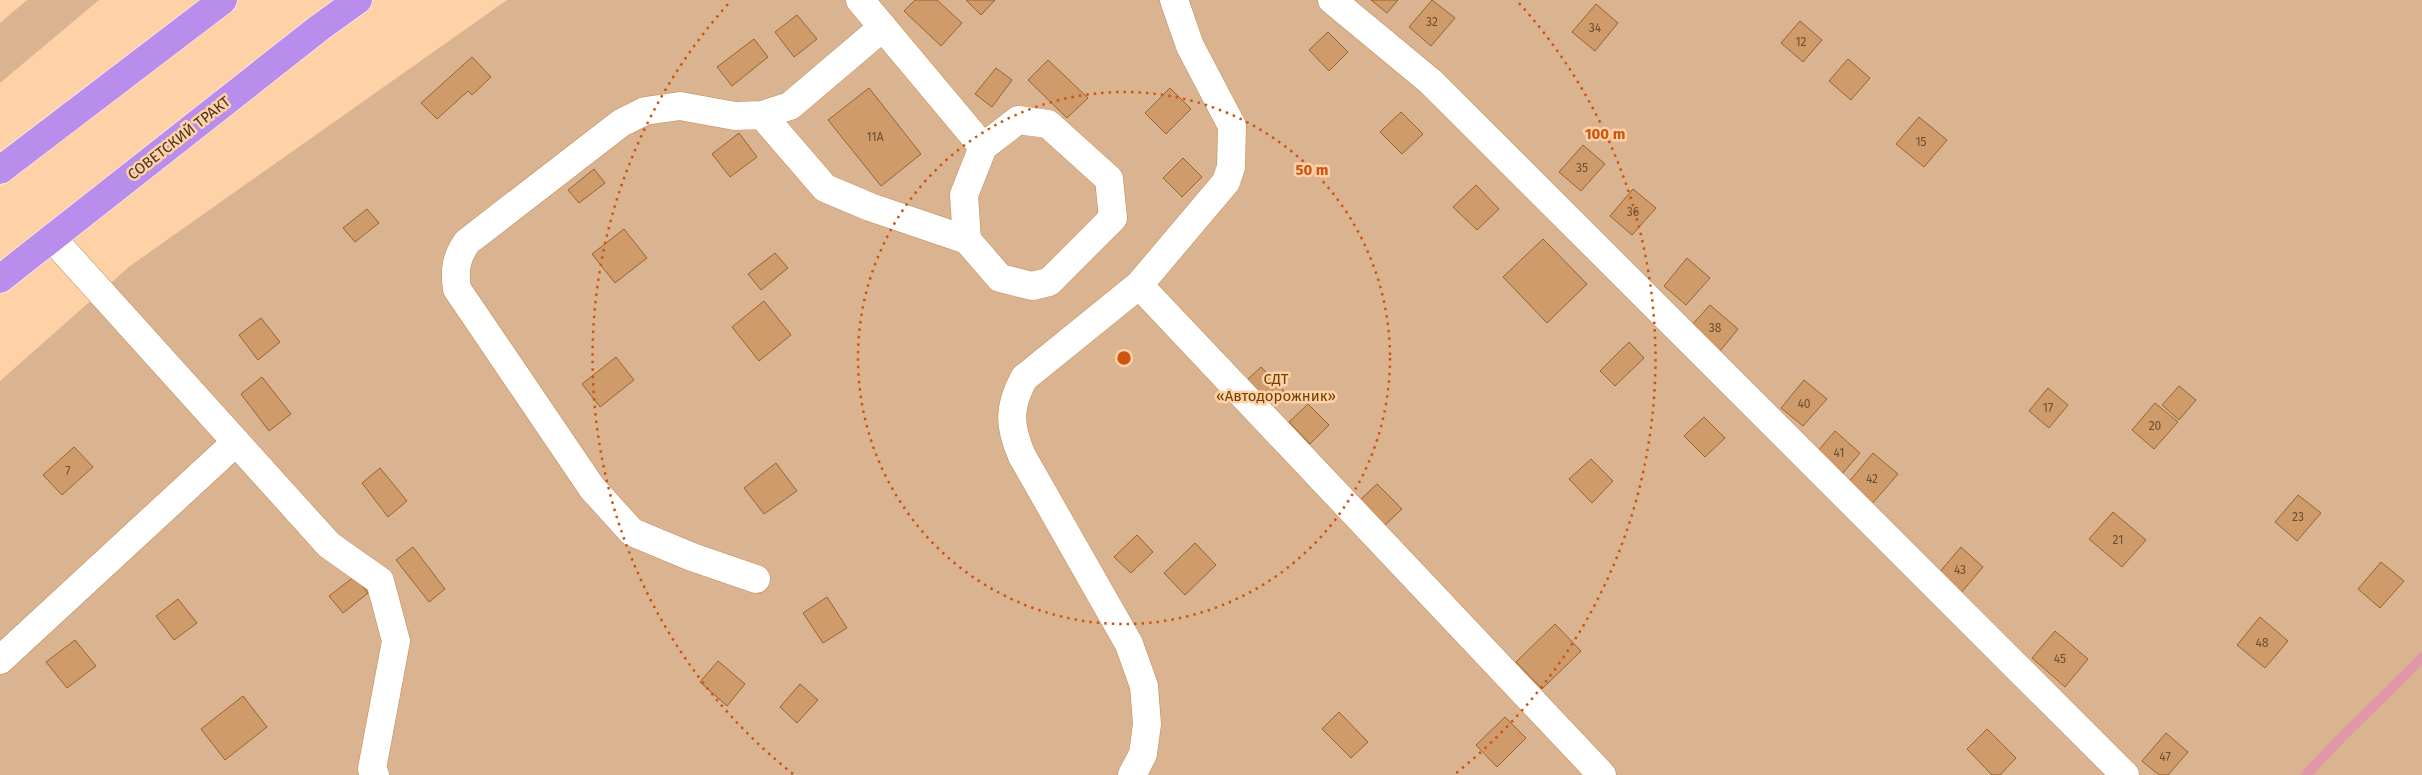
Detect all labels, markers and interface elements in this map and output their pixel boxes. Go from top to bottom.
house number: 32 [1426,15,1438,29]
house number: 34 [1589,21,1602,35]
house number: 12 [1795,35,1807,49]
street label: СОВЕТСКИЙ ТРАКТ [124,92,234,184]
text: 100 m [1585,125,1625,143]
house number: 11А [866,130,884,144]
house number: 15 [1915,135,1927,149]
text: 50 m [1295,161,1329,179]
house number: 35 [1576,161,1588,175]
house number: 36 [1627,205,1639,219]
house number: 38 [1709,321,1722,335]
centre of rings [1115,349,1133,367]
park label: СДТ «Автодорожник» [1216,370,1336,405]
house number: 40 [1797,397,1811,411]
house number: 17 [2043,401,2053,415]
house number: 20 [2149,419,2162,433]
house number: 41 [1834,446,1844,460]
house number: 7 [65,464,71,478]
house number: 42 [1866,472,1878,486]
house number: 23 [2292,510,2304,524]
house number: 21 [2113,533,2123,547]
house number: 43 [1954,563,1966,577]
house number: 48 [2256,636,2269,650]
house number: 45 [2054,652,2066,666]
house number: 47 [2159,750,2171,764]

